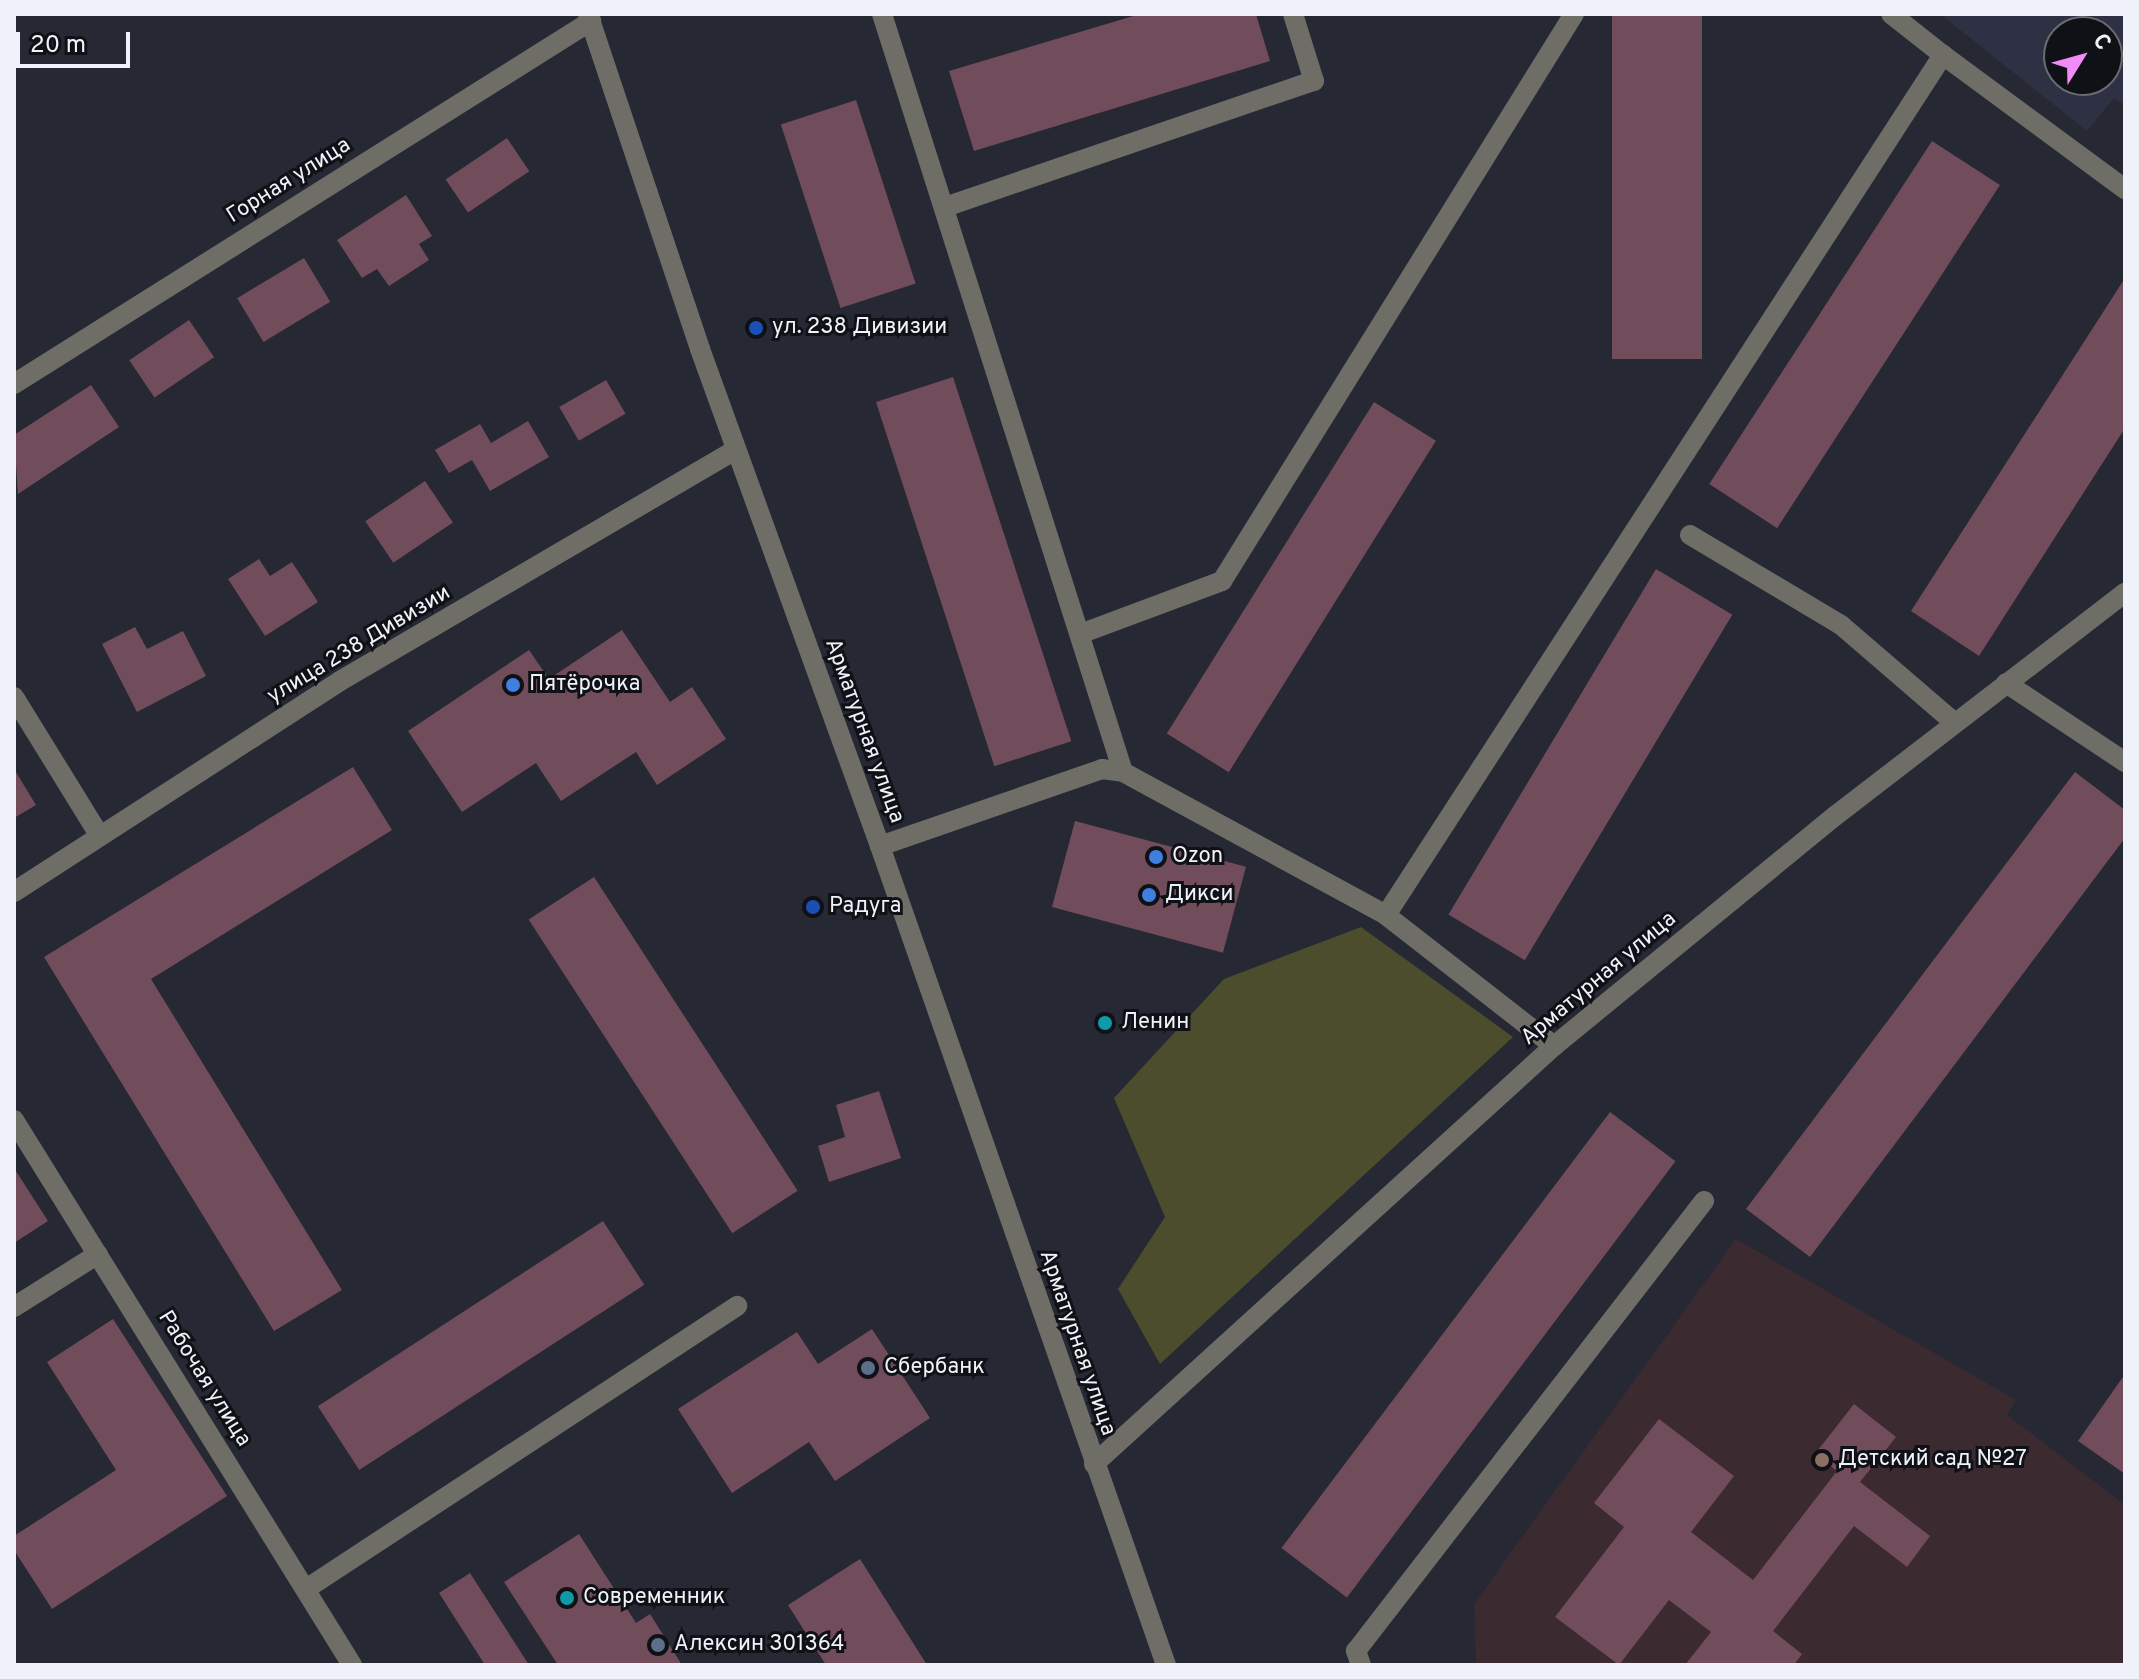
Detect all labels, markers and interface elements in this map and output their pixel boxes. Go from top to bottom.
scale bar [20,16,134,66]
north arrow [2043,16,2123,96]
text: С [2086,29,2116,56]
text: 20 m [30,31,86,61]
street label: Горная улица [222,132,356,230]
place label: ул. 238 Дивизии [772,315,947,341]
marker: ул. 238 Дивизии [747,319,765,337]
street label: улица 238 Дивизии [263,580,455,710]
street label: Арматурная улица [818,635,910,827]
place label: Пятёрочка [529,672,640,698]
marker: Пятёрочка [504,676,522,694]
place label: Ozon [1172,844,1223,870]
marker: Ozon [1147,848,1165,866]
place label: Дикси [1165,882,1233,908]
marker: Дикси [1140,886,1158,904]
place label: Радуга [829,894,901,920]
marker: Радуга [804,898,822,916]
street label: Арматурная улица [1516,906,1682,1052]
place label: Ленин [1121,1010,1189,1036]
marker: Ленин [1096,1014,1114,1032]
street label: Арматурная улица [1033,1247,1121,1439]
street label: Рабочая улица [152,1306,256,1452]
place label: Сбербанк [884,1355,985,1381]
marker: Сбербанк [859,1359,877,1377]
place label: Детский сад №27 [1838,1447,2027,1473]
marker: Детский сад №27 [1813,1451,1831,1469]
place label: Современник [583,1585,725,1611]
marker: Современник [558,1589,576,1607]
place label: Алексин 301364 [674,1632,845,1658]
marker: Алексин 301364 [649,1636,667,1654]

